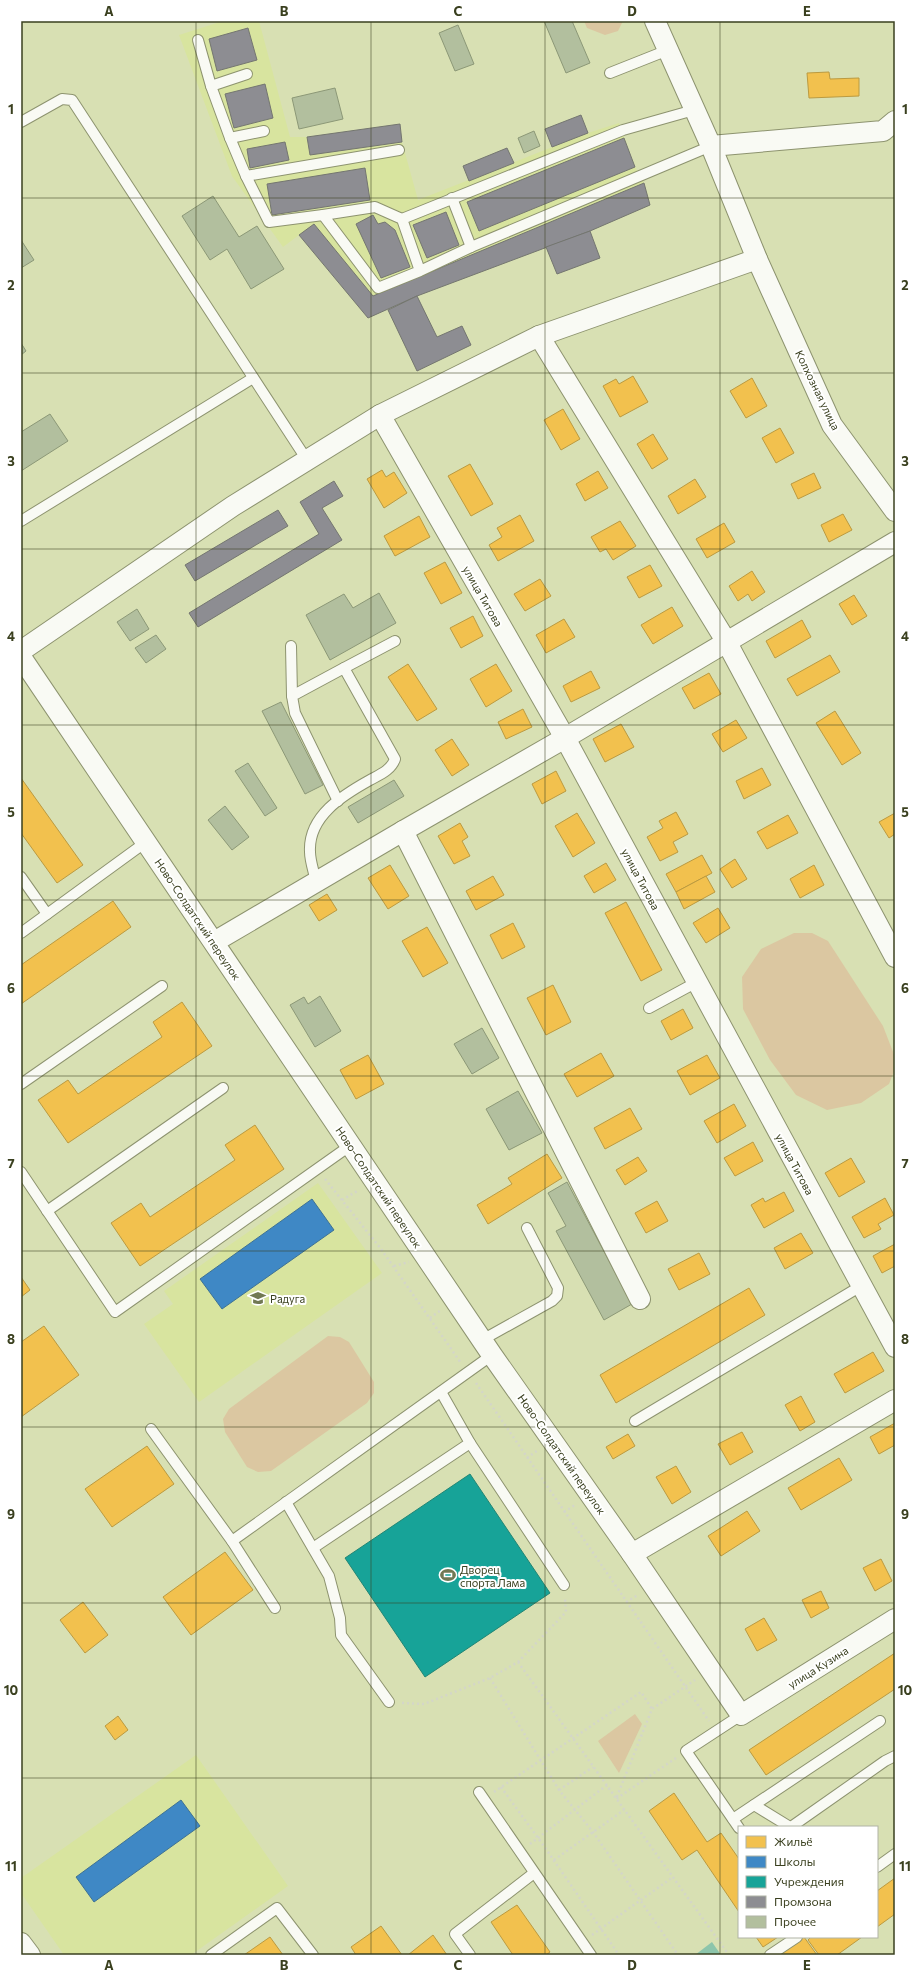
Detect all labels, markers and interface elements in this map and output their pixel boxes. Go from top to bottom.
text: A [104,3,114,19]
text: B [280,3,289,19]
text: C [454,3,463,19]
text: D [627,3,637,19]
text: E [803,3,811,19]
text: 1 [8,101,14,117]
text: 1 [902,101,908,117]
text: 2 [7,277,15,293]
text: 2 [901,277,909,293]
street label: Колхозная улица [793,348,843,432]
text: 3 [7,453,15,469]
text: 3 [901,453,909,469]
street label: улица Титова [460,563,506,629]
text: 4 [7,628,15,644]
text: 4 [901,628,909,644]
text: 5 [7,804,15,820]
text: 5 [901,804,909,820]
street label: улица Титова [619,846,663,912]
street label: Ново-Солдатский переулок [152,856,244,982]
text: 6 [7,980,15,996]
text: 6 [901,980,909,996]
street label: Ново-Солдатский переулок [333,1124,425,1250]
street label: улица Титова [773,1131,817,1197]
text: 7 [7,1155,15,1171]
text: 7 [901,1155,909,1171]
school or university icon: Радуга [249,1289,267,1307]
place label: Радуга [270,1292,305,1305]
text: 8 [7,1331,15,1347]
text: 8 [901,1331,909,1347]
street label: Ново-Солдатский переулок [515,1391,609,1517]
text: 9 [7,1506,15,1522]
text: 9 [901,1506,909,1522]
place label: Дворец спорта Лама [460,1563,525,1589]
sports icon: Дворец спорта Лама [439,1566,457,1584]
street label: улица Кузина [786,1643,850,1691]
text: 10 [4,1682,19,1698]
text: 10 [898,1682,913,1698]
legend [738,1826,878,1938]
text: Жильё [774,1834,813,1848]
text: Школы [774,1854,815,1868]
text: 11 [5,1858,17,1874]
text: 11 [899,1858,911,1874]
text: Учреждения [774,1874,844,1888]
text: Промзона [774,1894,832,1908]
text: Прочее [774,1914,816,1928]
text: A [104,1957,114,1973]
text: B [280,1957,289,1973]
text: C [454,1957,463,1973]
text: D [627,1957,637,1973]
text: E [803,1957,811,1973]

